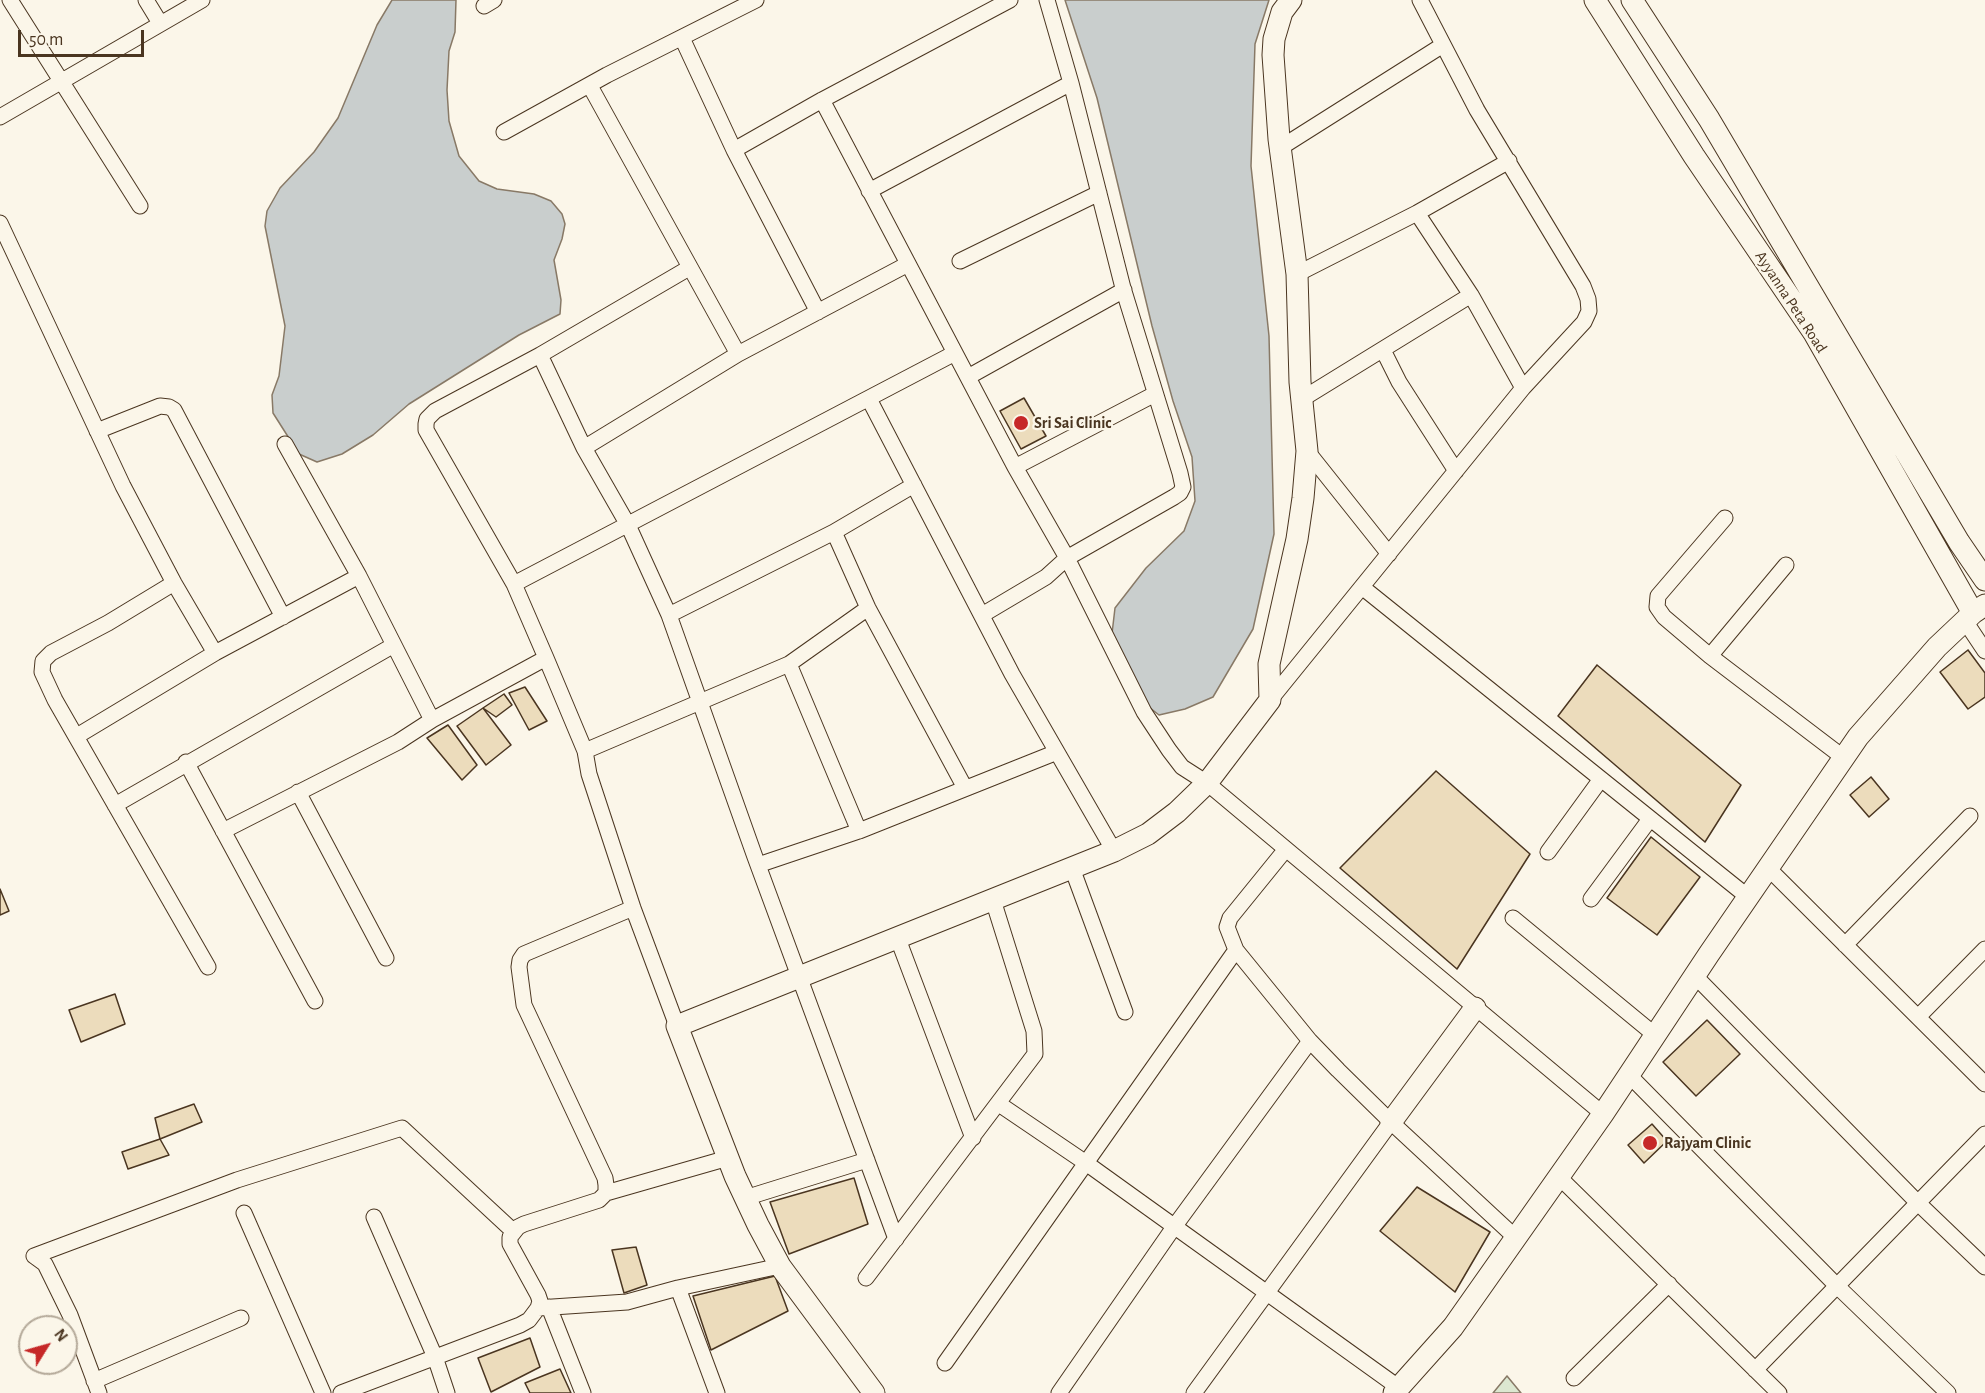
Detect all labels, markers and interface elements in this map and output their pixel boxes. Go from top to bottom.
scale bar [21,18,147,56]
text: 50 m [29,31,63,49]
street label: Ayyanna Peta Road [1751,247,1831,357]
place label: Sri Sai Clinic [1034,413,1111,433]
marker: Sri Sai Clinic [1012,414,1030,432]
place label: Rajyam Clinic [1664,1133,1751,1153]
marker: Rajyam Clinic [1641,1134,1659,1152]
north arrow [18,1315,78,1375]
text: N [51,1326,71,1345]

